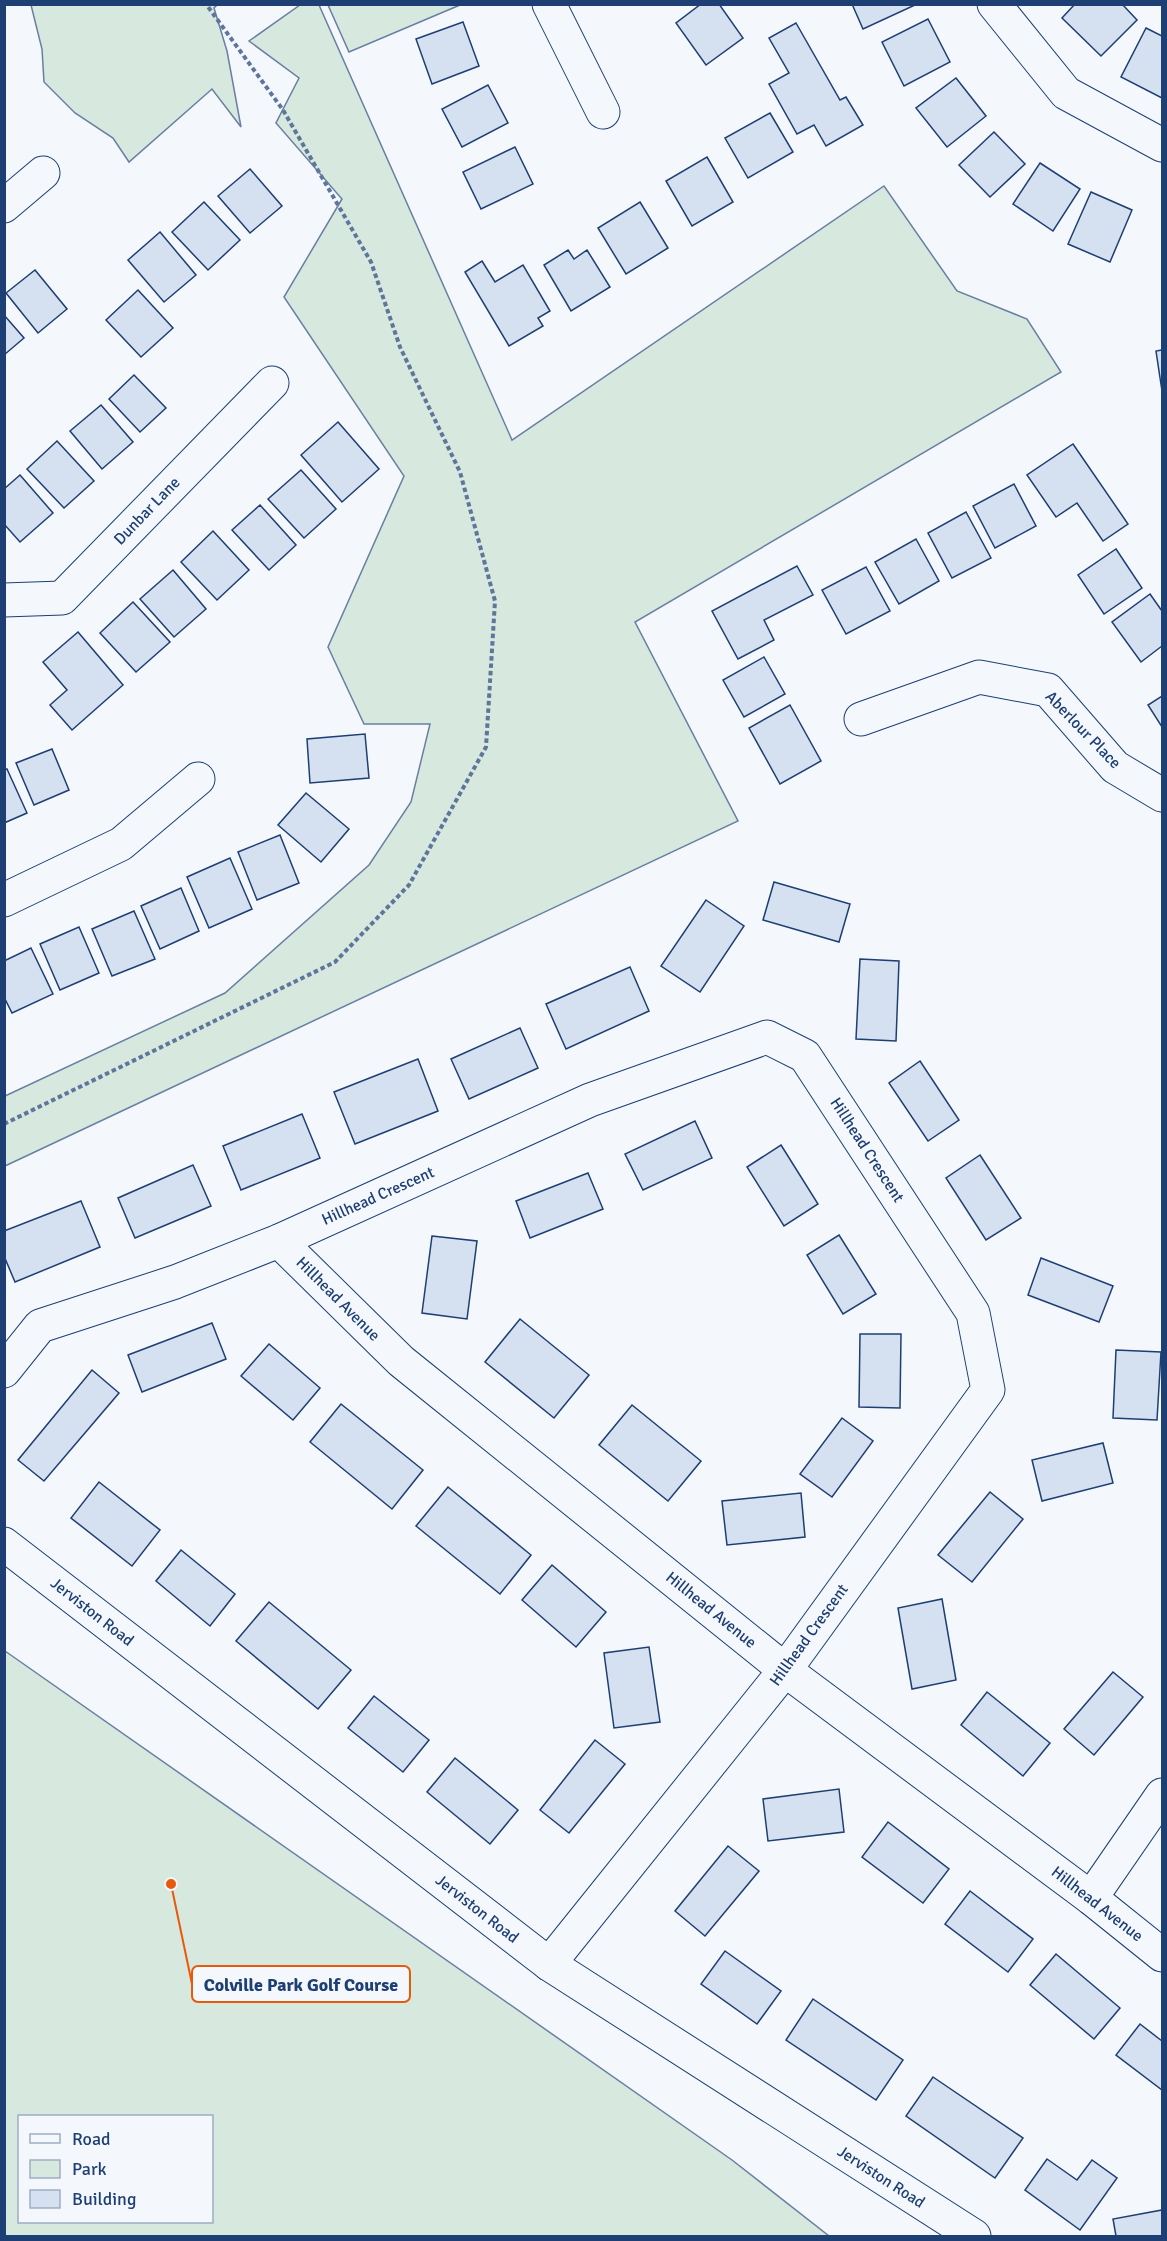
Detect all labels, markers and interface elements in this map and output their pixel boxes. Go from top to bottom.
street label: Dunbar Lane [110,473,184,549]
street label: Aberlour Place [1041,687,1125,773]
street label: Hillhead Crescent [826,1094,909,1207]
street label: Hillhead Crescent [319,1162,438,1230]
street label: Hillhead Avenue [292,1253,384,1345]
street label: Hillhead Avenue [662,1567,760,1653]
street label: Jerviston Road [46,1573,138,1651]
street label: Hillhead Crescent [765,1580,853,1690]
street label: Hillhead Avenue [1047,1862,1147,1946]
street label: Jerviston Road [431,1870,523,1948]
callout: Colville Park Golf Course [192,1966,410,2002]
text: Colville Park Golf Course [204,1974,398,1996]
legend [18,2115,213,2223]
text: Road [72,2128,111,2150]
street label: Jerviston Road [834,2141,928,2213]
text: Park [72,2158,107,2180]
text: Building [72,2188,136,2210]

